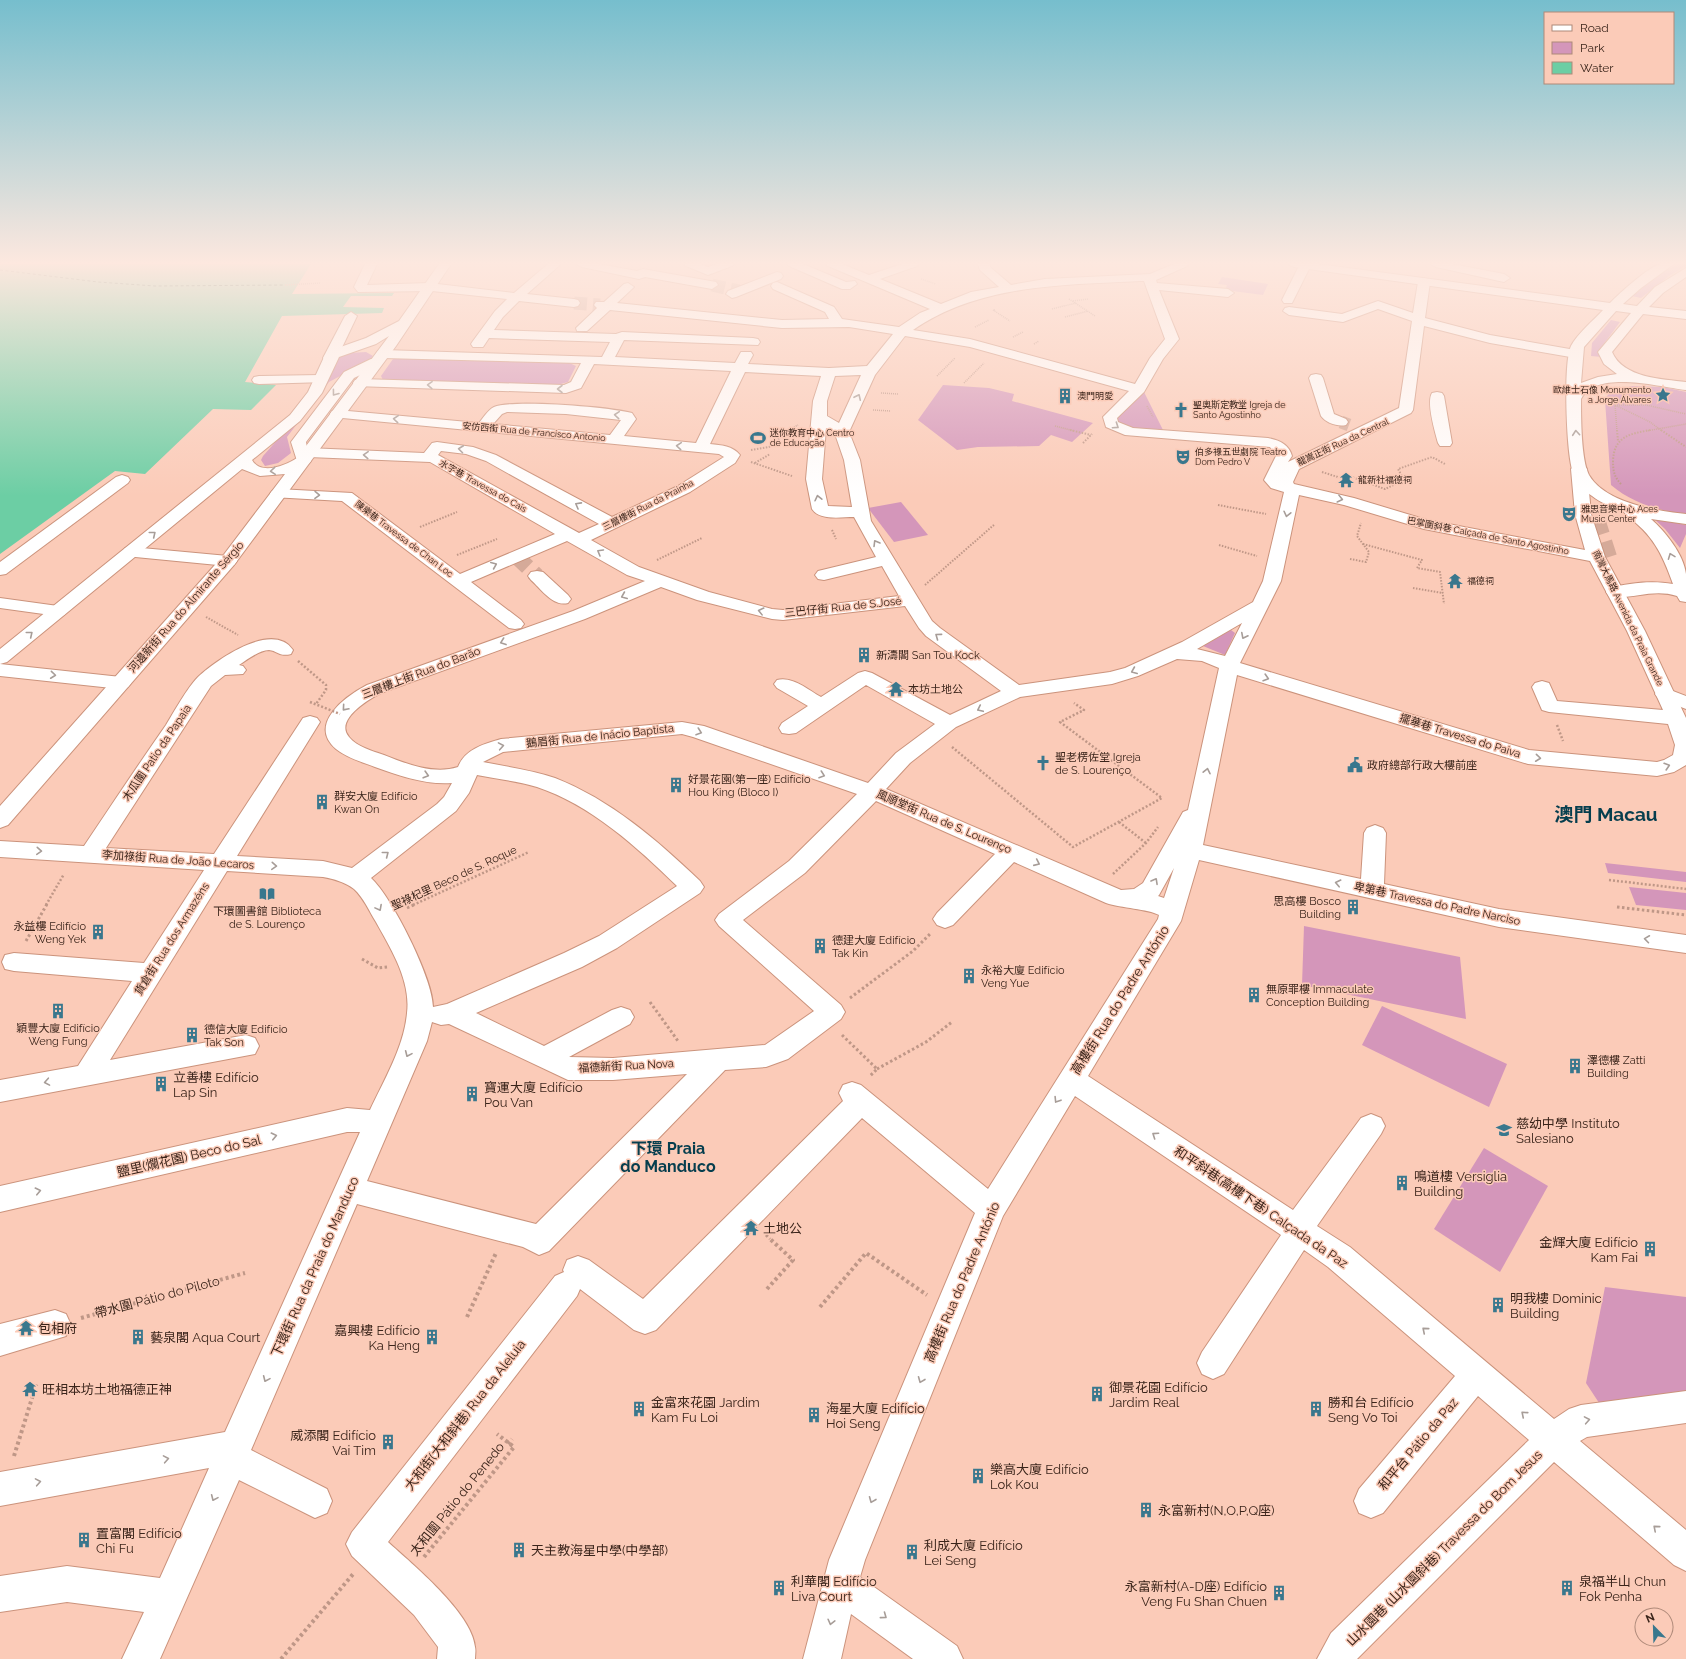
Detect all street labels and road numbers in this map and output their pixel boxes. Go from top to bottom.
street label: 龍嵩正街 Rua da Central [1295,415,1391,468]
street label: 安仿西街 Rua de Francisco Antonio [462,421,606,443]
street label: 水字巷 Travessa do Cais [438,458,529,515]
street label: 三層樓街 Rua da Prainha [601,478,695,532]
street label: 陳樂巷 Travessa de Chan Loc [353,499,455,579]
street label: 巴掌圍斜巷 Calçada de Santo Agostinho [1406,515,1570,557]
street label: 河邊新街 Rua do Almirante Sérgio [125,538,247,675]
street label: 南灣大馬路 Avenida da Praia Grande [1591,549,1666,688]
street label: 三巴仔街 Rua de S.José [784,594,903,620]
street label: 三層樓上街 Rua do Barão [360,644,483,702]
street label: 木瓜圍 Patio da Papaia [120,702,194,804]
street label: 擺華巷 Travessa do Paiva [1398,711,1522,761]
street label: 鵝眉街 Rua de Inácio Baptista [526,722,674,750]
street label: 風順堂街 Rua de S. Lourenço [875,788,1014,857]
street label: 聖祿杞里 Beco de S. Roque [389,843,519,913]
street label: 李加祿街 Rua de João Lecaros [102,848,254,872]
street label: 貨倉街 Rua dos Armazéns [132,880,212,998]
street label: 卑第巷 Travessa do Padre Narciso [1353,880,1522,928]
street label: 高樓街 Rua do Padre António [1068,923,1172,1077]
street label: 福德新街 Rua Nova [578,1057,674,1075]
street label: 鹽里(爛花園) Beco do Sal [116,1132,263,1180]
street label: 和平斜巷(高樓下巷) Calçada da Paz [1171,1143,1351,1271]
street label: 下環街 Rua da Praia do Manduco [268,1174,362,1360]
street label: 高樓街 Rua do Padre António [921,1199,1003,1364]
street label: 帶水圍 Pátio do Piloto [93,1273,221,1321]
street label: 大和街(大和斜巷) Rua da Aleluia [402,1337,528,1493]
street label: 和平台 Pátio da Paz [1375,1395,1461,1493]
street label: 太和圍 Pátio do Penedo [407,1439,507,1559]
street label: 山水園巷 (山水園斜巷) Travessa do Bom Jesus [1343,1447,1545,1649]

